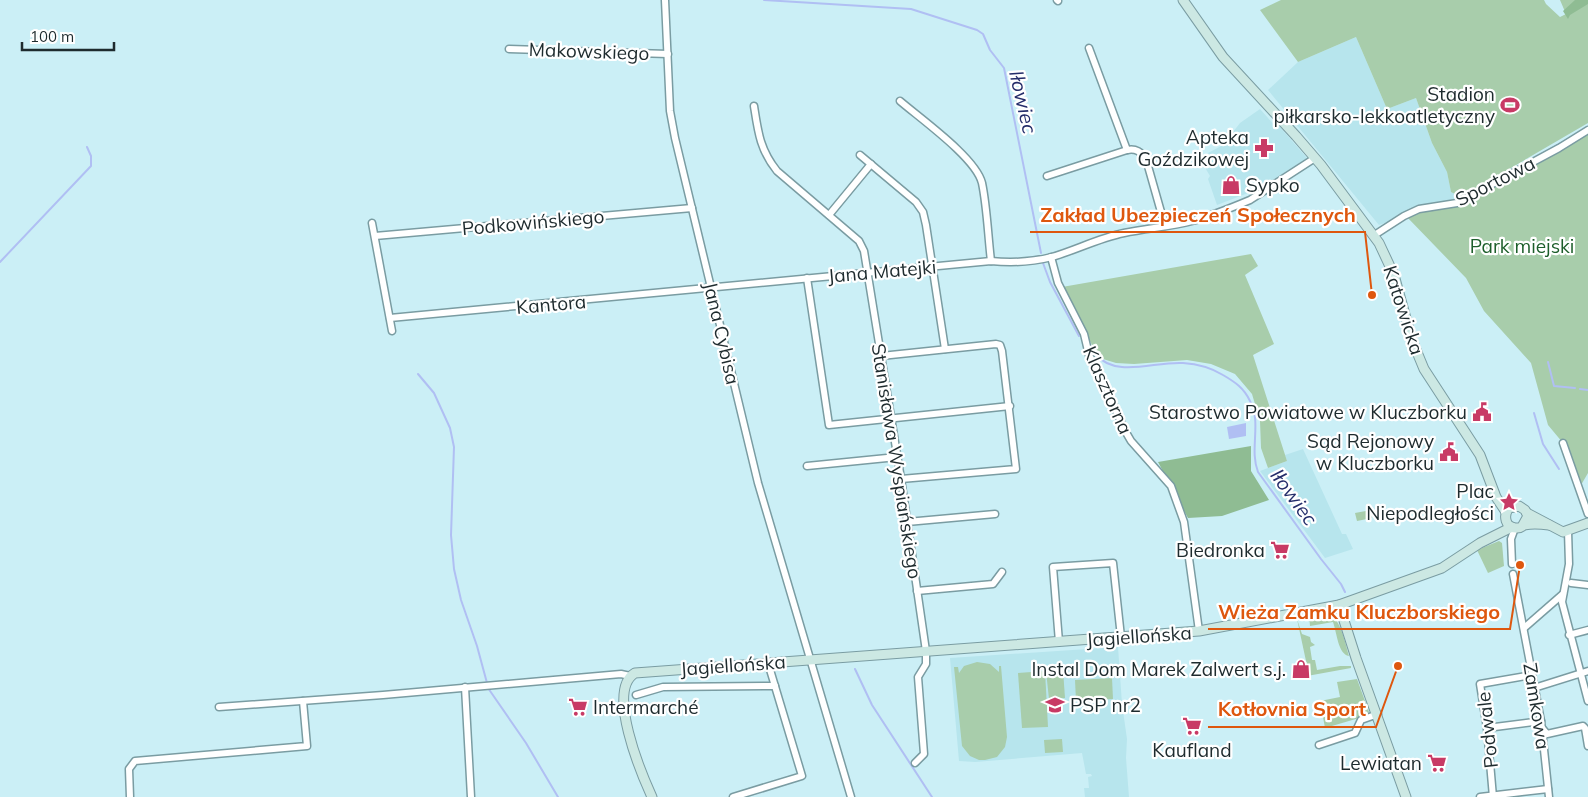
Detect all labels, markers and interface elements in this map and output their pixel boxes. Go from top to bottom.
scale bar [22,20,115,52]
text: 100 m [30,27,74,46]
street label: Makowskiego [528,37,650,65]
water label: Iłowiec [1004,68,1043,136]
place label: Stadion piłkarsko-lekkoatletyczny [1273,82,1495,128]
sports icon: Stadion piłkarsko-lekkoatletyczny [1499,94,1521,116]
place label: Apteka Goździkowej [1137,125,1249,171]
pharmacy icon: Apteka Goździkowej [1253,137,1275,159]
street label: Sportowa [1451,151,1539,211]
place label: Sypko [1246,173,1300,197]
shop icon: Sypko [1220,174,1242,196]
callout: Zakład Ubezpieczeń Społecznych [1030,197,1365,232]
text: Zakład Ubezpieczeń Społecznych [1040,202,1356,227]
street label: Podkowińskiego [461,204,605,240]
park label: Park miejski [1470,234,1574,258]
street label: Jana Matejki [827,254,937,288]
street label: Katowicka [1378,262,1430,358]
street label: Jana Cybisa [699,279,745,387]
street label: Kantora [515,289,587,319]
street label: Stanisława Wyspiańskiego [867,341,927,581]
street label: Klasztorna [1078,342,1138,438]
place label: Starostwo Powiatowe w Kluczborku [1149,400,1467,424]
public building icon: Starostwo Powiatowe w Kluczborku [1471,401,1493,423]
place label: Sąd Rejonowy w Kluczborku [1307,429,1434,475]
public building icon: Sąd Rejonowy w Kluczborku [1438,441,1460,463]
water label: Iłowiec [1265,463,1323,530]
place label: Plac Niepodległości [1366,479,1494,525]
place icon: Plac Niepodległości [1498,491,1520,513]
place label: Biedronka [1176,538,1265,562]
supermarket icon: Biedronka [1269,539,1291,561]
callout: Wieża Zamku Kluczborskiego [1208,594,1510,629]
text: Wieża Zamku Kluczborskiego [1218,599,1500,624]
street label: Jagiellońska [1086,620,1192,652]
street label: Jagiellońska [680,649,786,681]
place label: Instal Dom Marek Zalwert s.j. [1031,657,1286,681]
shop icon: Instal Dom Marek Zalwert s.j. [1290,658,1312,680]
street label: Zamkowa [1518,661,1556,751]
street label: Podwale [1471,691,1503,769]
callout: Kotłovnia Sport [1208,692,1376,727]
place label: PSP nr2 [1070,693,1141,717]
school or university icon: PSP nr2 [1044,694,1066,716]
place label: Intermarché [593,695,699,719]
supermarket icon: Intermarché [567,696,589,718]
text: Kotłovnia Sport [1218,696,1367,721]
supermarket icon: Kaufland [1181,715,1203,737]
place label: Kaufland [1152,738,1232,762]
place label: Lewiatan [1340,751,1422,775]
supermarket icon: Lewiatan [1426,752,1448,774]

